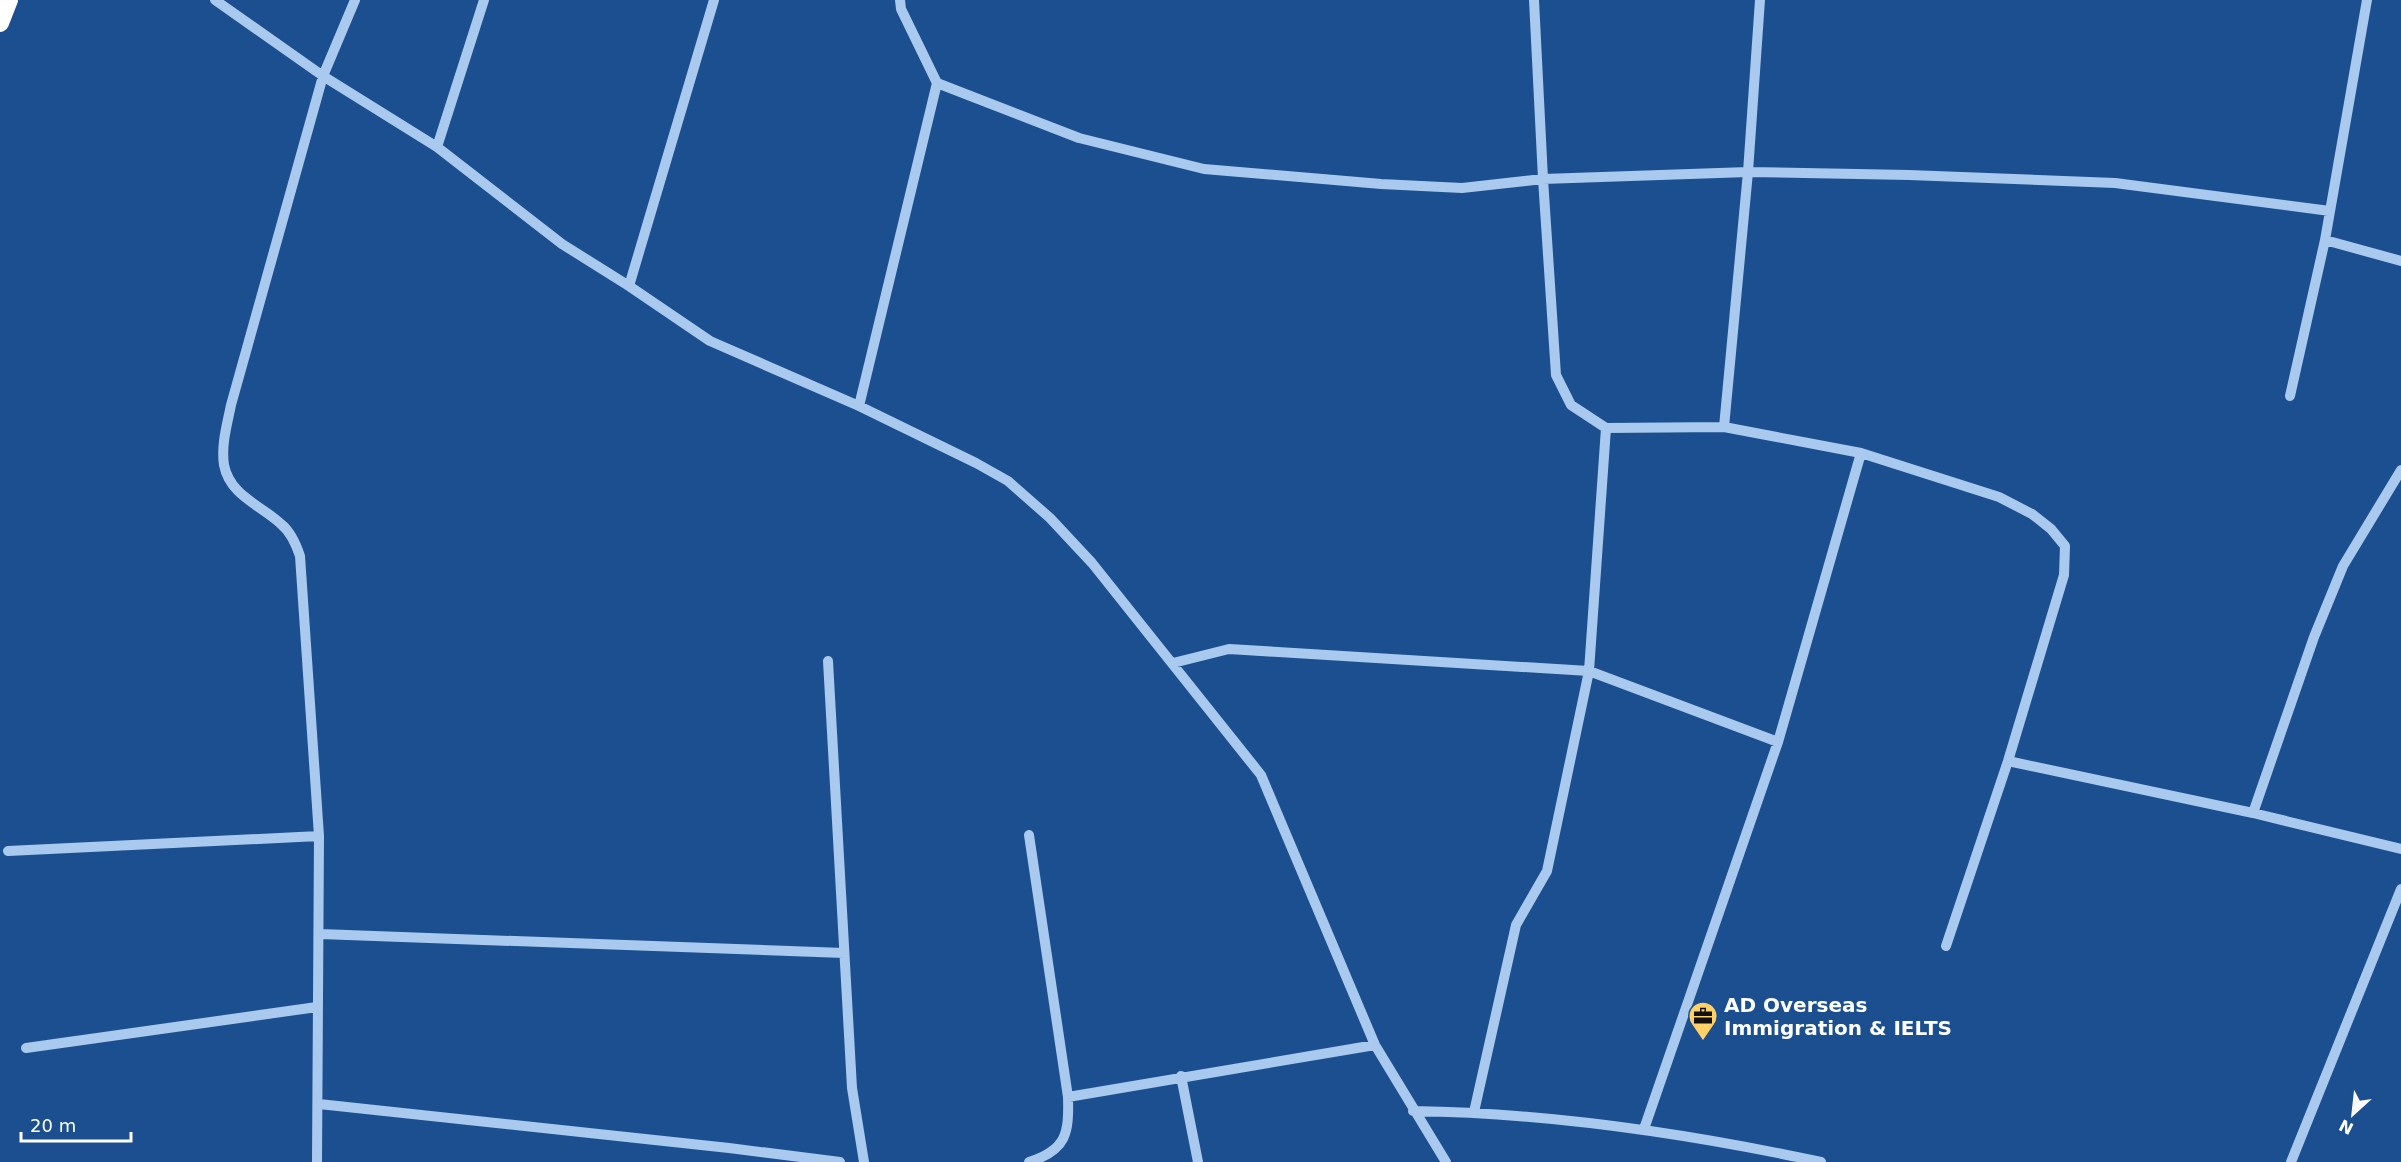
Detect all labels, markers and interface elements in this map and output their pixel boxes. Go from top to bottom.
place label: AD Overseas Immigration & IELTS [1724,993,1952,1040]
office icon: AD Overseas Immigration & IELTS [1687,1000,1719,1042]
north arrow [2323,1084,2383,1144]
scale bar [21,1105,130,1143]
text: 20 m [30,1115,76,1136]
text: N [2336,1115,2357,1138]

